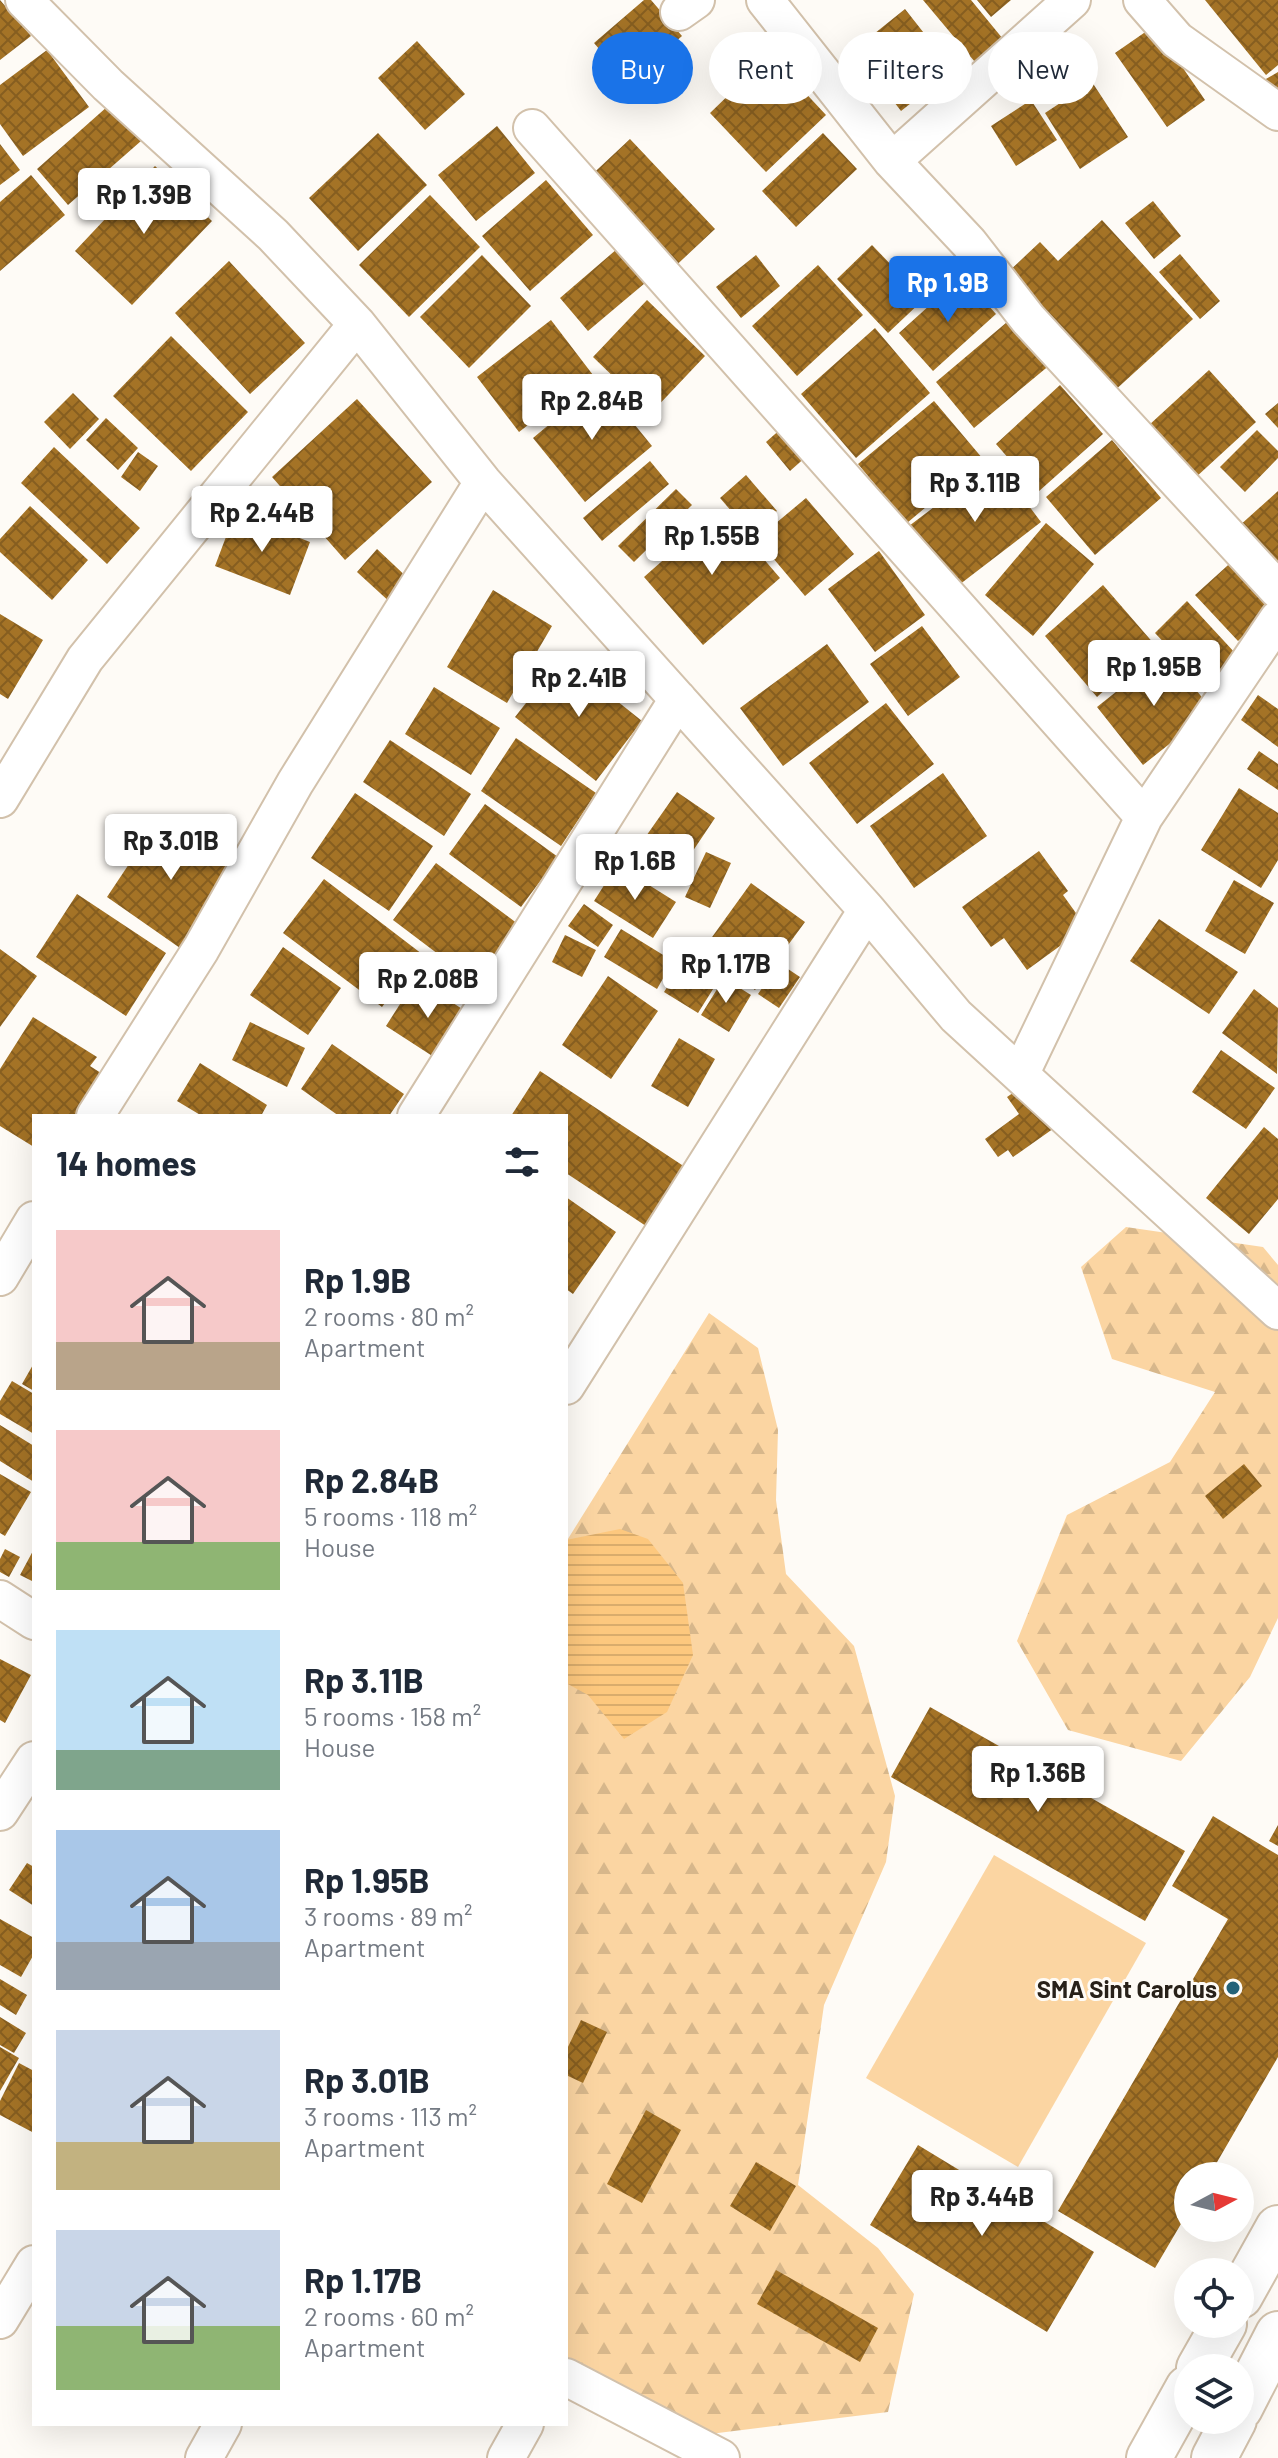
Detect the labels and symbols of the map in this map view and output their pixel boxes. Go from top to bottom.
pin: Rp 1.39B [61,168,227,236]
pin: Rp 1.9B [874,256,1022,324]
pin: Rp 2.84B [509,374,675,442]
pin: Rp 3.11B [892,456,1058,524]
pin: Rp 2.44B [179,486,345,554]
pin: Rp 1.55B [629,509,795,577]
pin: Rp 1.95B [1071,640,1237,708]
pin: Rp 2.41B [496,651,662,719]
pin: Rp 3.01B [88,814,254,882]
pin: Rp 1.6B [561,834,709,902]
pin: Rp 1.17B [643,937,809,1005]
pin: Rp 2.08B [345,952,511,1020]
pin: Rp 1.36B [955,1746,1121,1814]
place label: SMA Sint Carolus [1037,1974,1217,2003]
marker: SMA Sint Carolus [1224,1979,1242,1997]
north arrow [1174,2162,1254,2242]
pin: Rp 3.44B [899,2170,1065,2238]

